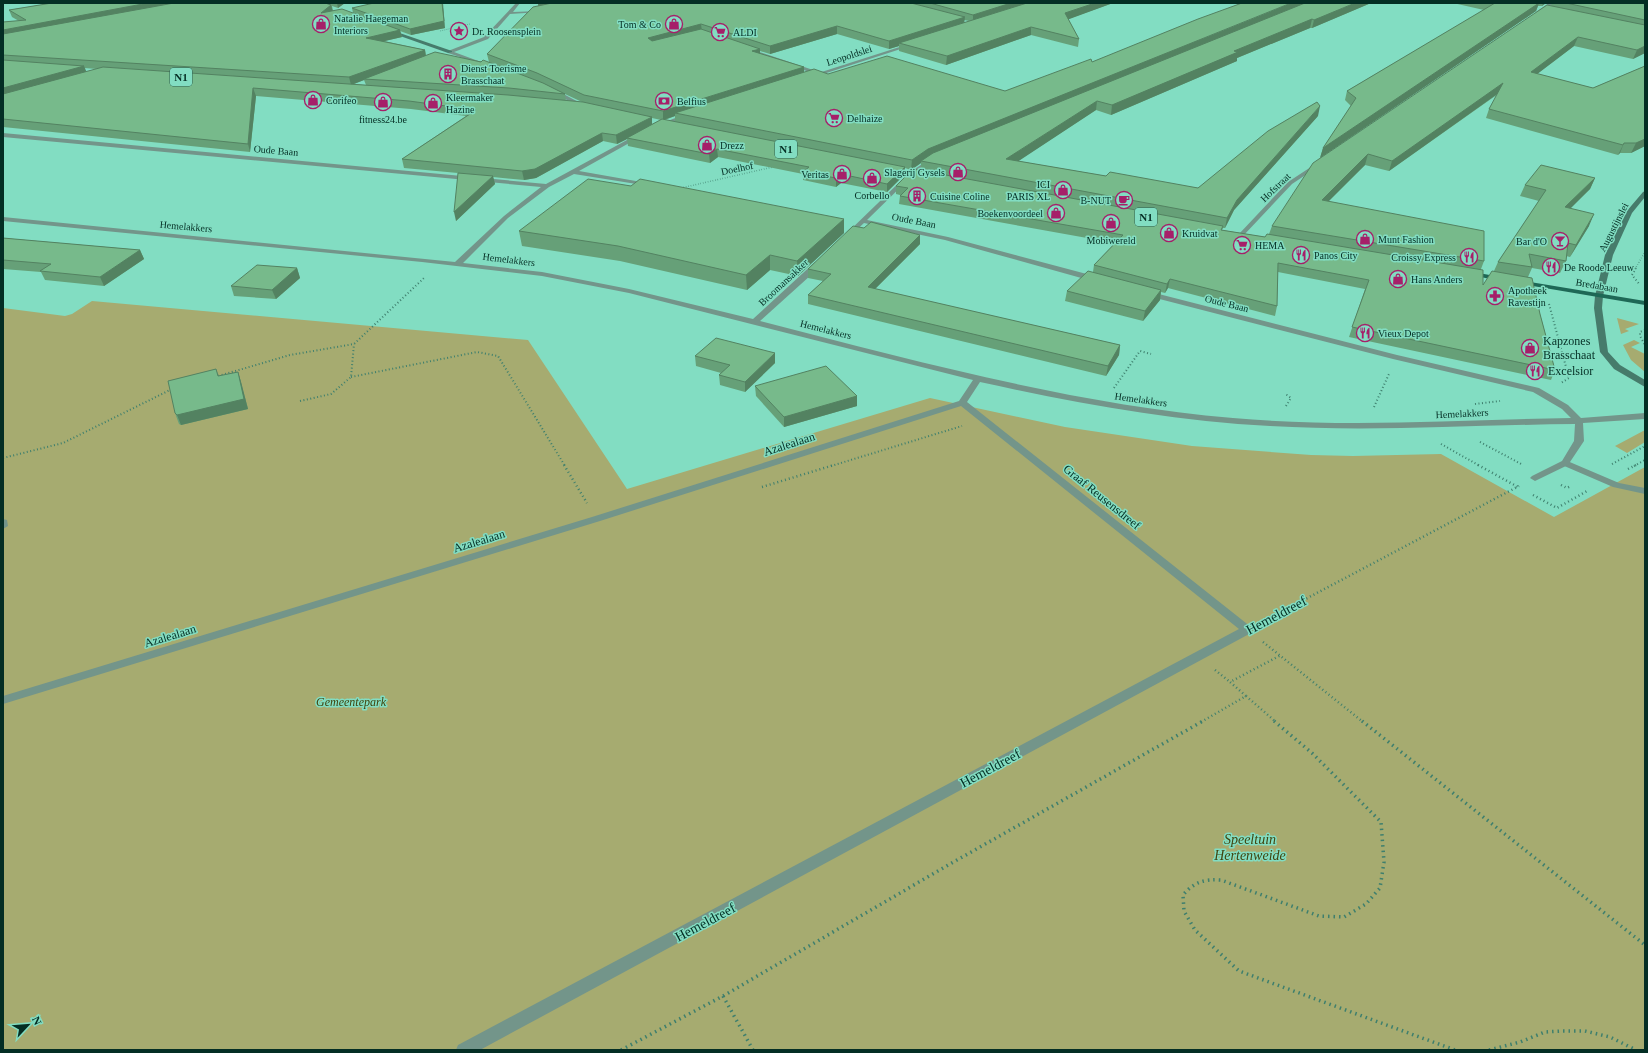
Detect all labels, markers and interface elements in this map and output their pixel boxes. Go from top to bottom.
place label: Natalie Haegeman Interiors [334,13,408,36]
shop icon: Natalie Haegeman Interiors [311,14,331,34]
shop icon: Tom & Co [664,14,684,34]
place label: Tom & Co [618,19,661,30]
place icon: Dr. Roosensplein [449,21,469,41]
supermarket icon: ALDI [710,22,730,42]
place label: Dr. Roosensplein [472,26,541,37]
place label: ALDI [733,27,757,38]
street label: Leopoldslei [825,43,874,68]
place label: Dienst Toerisme Brasschaat [461,63,527,86]
building icon: Dienst Toerisme Brasschaat [438,64,458,84]
road number: N1 [170,68,192,86]
shop icon: Corifeo [303,90,323,110]
bank icon: Belfius [654,91,674,111]
shop icon: fitness24.be [373,92,393,112]
place label: Kleermaker Hazine [446,92,494,115]
shop icon: Kleermaker Hazine [423,93,443,113]
place label: Corifeo [326,95,357,106]
place label: Belfius [677,96,706,107]
supermarket icon: Delhaize [824,108,844,128]
place label: Delhaize [847,113,883,124]
place label: fitness24.be [359,114,408,125]
shop icon: Drezz [697,135,717,155]
place label: Drezz [720,140,744,151]
road number: N1 [775,140,797,158]
street label: Oude Baan [253,143,299,158]
street label: Doelhof [720,160,755,177]
shop icon: Slagerij Gysels [948,162,968,182]
shop icon: Veritas [832,164,852,184]
place label: Slagerij Gysels [884,167,945,178]
shop icon: Corbello [862,168,882,188]
place label: Veritas [801,169,829,180]
street label: Hofstraat [1258,170,1293,204]
place label: ICI PARIS XL [1007,179,1050,202]
shop icon: ICI PARIS XL [1053,180,1073,200]
building icon: Cuisine Coline [907,186,927,206]
place label: Corbello [855,190,890,201]
cafe icon: B-NUT [1114,190,1134,210]
place label: Cuisine Coline [930,191,990,202]
place label: B-NUT [1080,195,1111,206]
street label: Augustijnslei [1596,201,1631,253]
shop icon: Boekenvoordeel [1046,203,1066,223]
place label: Boekenvoordeel [977,208,1043,219]
road number: N1 [1135,208,1157,226]
street label: Oude Baan [891,211,937,230]
shop icon: Mobiwereld [1101,213,1121,233]
street label: Hemelakkers [159,219,213,234]
shop icon: Kruidvat [1159,223,1179,243]
place label: Kruidvat [1182,228,1218,239]
shop icon: Munt Fashion [1355,229,1375,249]
bar icon: Bar d'O [1550,231,1570,251]
place label: Munt Fashion [1378,234,1434,245]
place label: Mobiwereld [1087,235,1135,246]
supermarket icon: HEMA [1232,235,1252,255]
place label: Bar d'O [1516,236,1547,247]
place label: HEMA [1255,240,1285,251]
restaurant icon: Panos City [1291,245,1311,265]
restaurant icon: Croissy Express [1459,247,1479,267]
place label: Panos City [1314,250,1358,261]
street label: Hemelakkers [482,251,536,268]
place label: Croissy Express [1391,252,1456,263]
street label: Broomansakker [756,256,811,308]
restaurant icon: De Roode Leeuw [1541,257,1561,277]
place label: De Roode Leeuw [1564,262,1635,273]
shop icon: Hans Anders [1388,269,1408,289]
place label: Hans Anders [1411,274,1462,285]
street label: Bredabaan [1575,276,1619,295]
place label: Apotheek Ravestijn [1508,285,1547,308]
pharmacy icon: Apotheek Ravestijn [1485,286,1505,306]
street label: Oude Baan [1204,293,1250,314]
street label: Hemelakkers [799,318,853,341]
restaurant icon: Vieux Depot [1355,323,1375,343]
place label: Vieux Depot [1378,328,1429,339]
place label: Kapzones Brasschaat [1543,334,1596,362]
shop icon: Kapzones Brasschaat [1520,338,1540,358]
restaurant icon: Excelsior [1525,361,1545,381]
place label: Excelsior [1548,364,1593,378]
street label: Hemelakkers [1114,390,1168,409]
street label: Hemelakkers [1435,407,1489,420]
street label: Azalealaan [761,429,817,459]
street label: Graaf Reusensdreef [1061,462,1143,532]
street label: Azalealaan [451,527,507,555]
street label: Hemeldreef [1244,593,1309,638]
street label: Azalealaan [142,622,198,650]
park label: Gemeentepark [316,695,387,709]
street label: Hemeldreef [958,746,1023,791]
park label: Speeltuin Hertenweide [1213,832,1286,863]
street label: Hemeldreef [673,900,738,945]
north arrow [8,1005,48,1045]
text: N [30,1014,44,1027]

